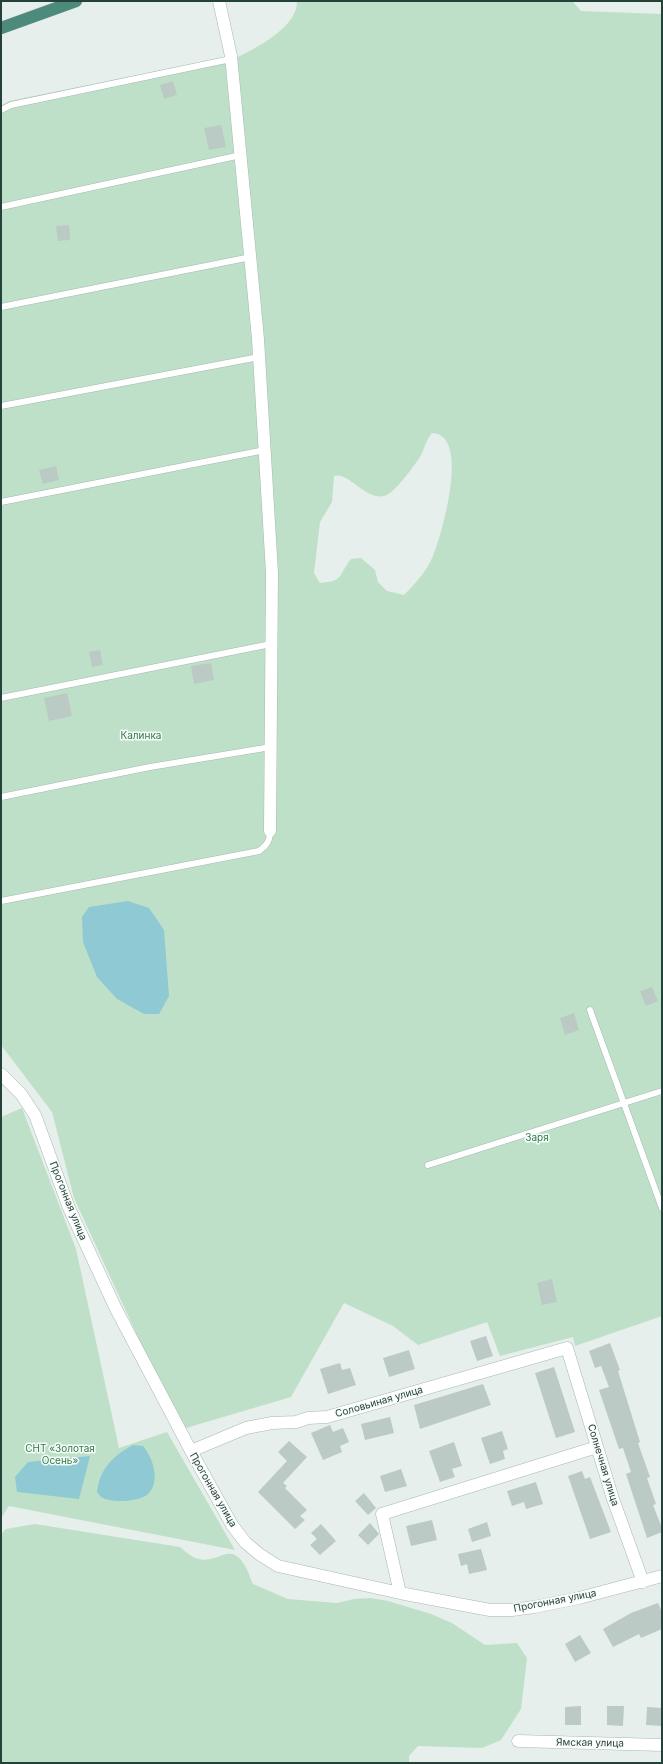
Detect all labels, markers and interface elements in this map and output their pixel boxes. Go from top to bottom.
park label: Калинка [121,730,161,742]
park label: Заря [525,1132,549,1144]
street label: Прогонная улица [47,1160,89,1242]
street label: Соловьиная улица [334,1384,424,1420]
street label: Солнечная улица [585,1423,621,1507]
park label: СНТ «Золотая Осень» [25,1443,95,1466]
street label: Прогонная улица [187,1451,239,1529]
street label: Прогонная улица [513,1587,597,1615]
street label: Ямская улица [556,1736,624,1750]

